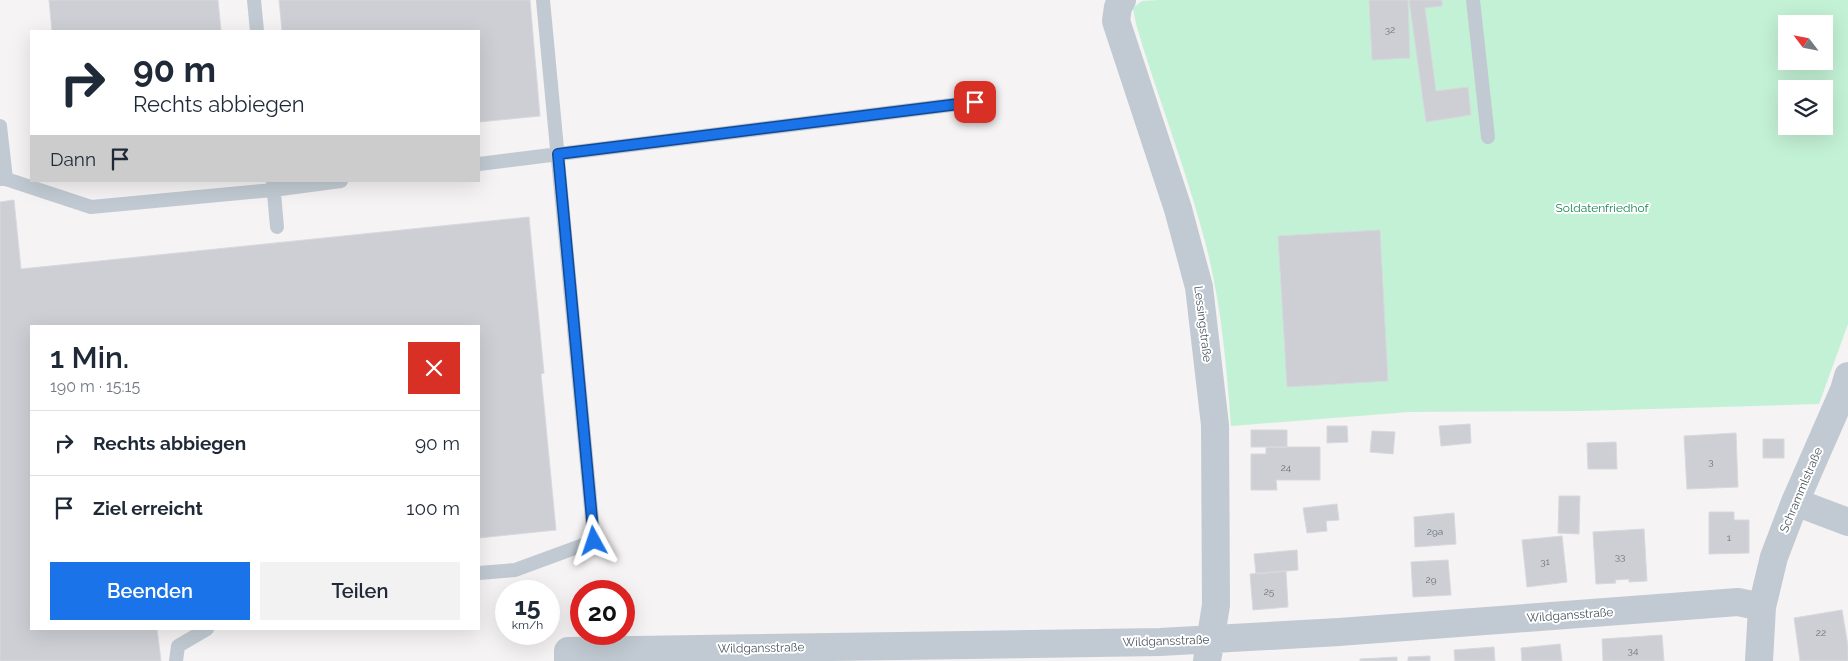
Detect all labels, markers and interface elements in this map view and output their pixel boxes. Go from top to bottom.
north arrow [1778,15,1832,70]
map controls [1778,15,1833,135]
house number: 32 [1385,24,1395,35]
text: 90 m [133,49,216,90]
icon: right [50,50,115,115]
button: layers [1778,80,1833,135]
pin [954,81,996,123]
icon: arrive [961,88,989,116]
text: Rechts abbiegen [133,91,305,117]
icon: arrive [106,145,134,173]
text: Dann [50,148,96,170]
park label: Soldatenfriedhof [1556,201,1649,215]
street label: Lessingstraße [1191,285,1215,363]
text: 1 Min. [50,340,129,375]
button: close [408,342,460,394]
text: 190 m · 15:15 [50,377,140,396]
icon: right [50,429,78,457]
text: Rechts abbiegen [93,432,246,454]
text: 90 m [415,432,460,454]
street label: Schrammlstraße [1777,445,1825,535]
house number: 3 [1708,456,1714,467]
house number: 24 [1281,462,1292,473]
icon: arrive [50,494,78,522]
text: Ziel erreicht [93,497,203,519]
text: 100 m [406,497,460,519]
position arrow [567,514,619,566]
house number: 29a [1427,526,1443,537]
house number: 1 [1727,532,1732,543]
house number: 33 [1615,551,1625,562]
house number: 31 [1540,556,1551,567]
button: Beenden [50,562,250,620]
button: Teilen [260,562,460,620]
house number: 29 [1425,574,1437,585]
speed limit sign: 20 [570,580,635,645]
house number: 25 [1264,586,1275,597]
text: 15 [514,591,541,621]
street label: Wildgansstraße [1526,605,1614,625]
text: km/h [512,618,543,632]
house number: 22 [1816,627,1826,638]
street label: Wildgansstraße [1122,632,1210,650]
street label: Wildgansstraße [717,640,805,656]
house number: 34 [1628,645,1639,656]

